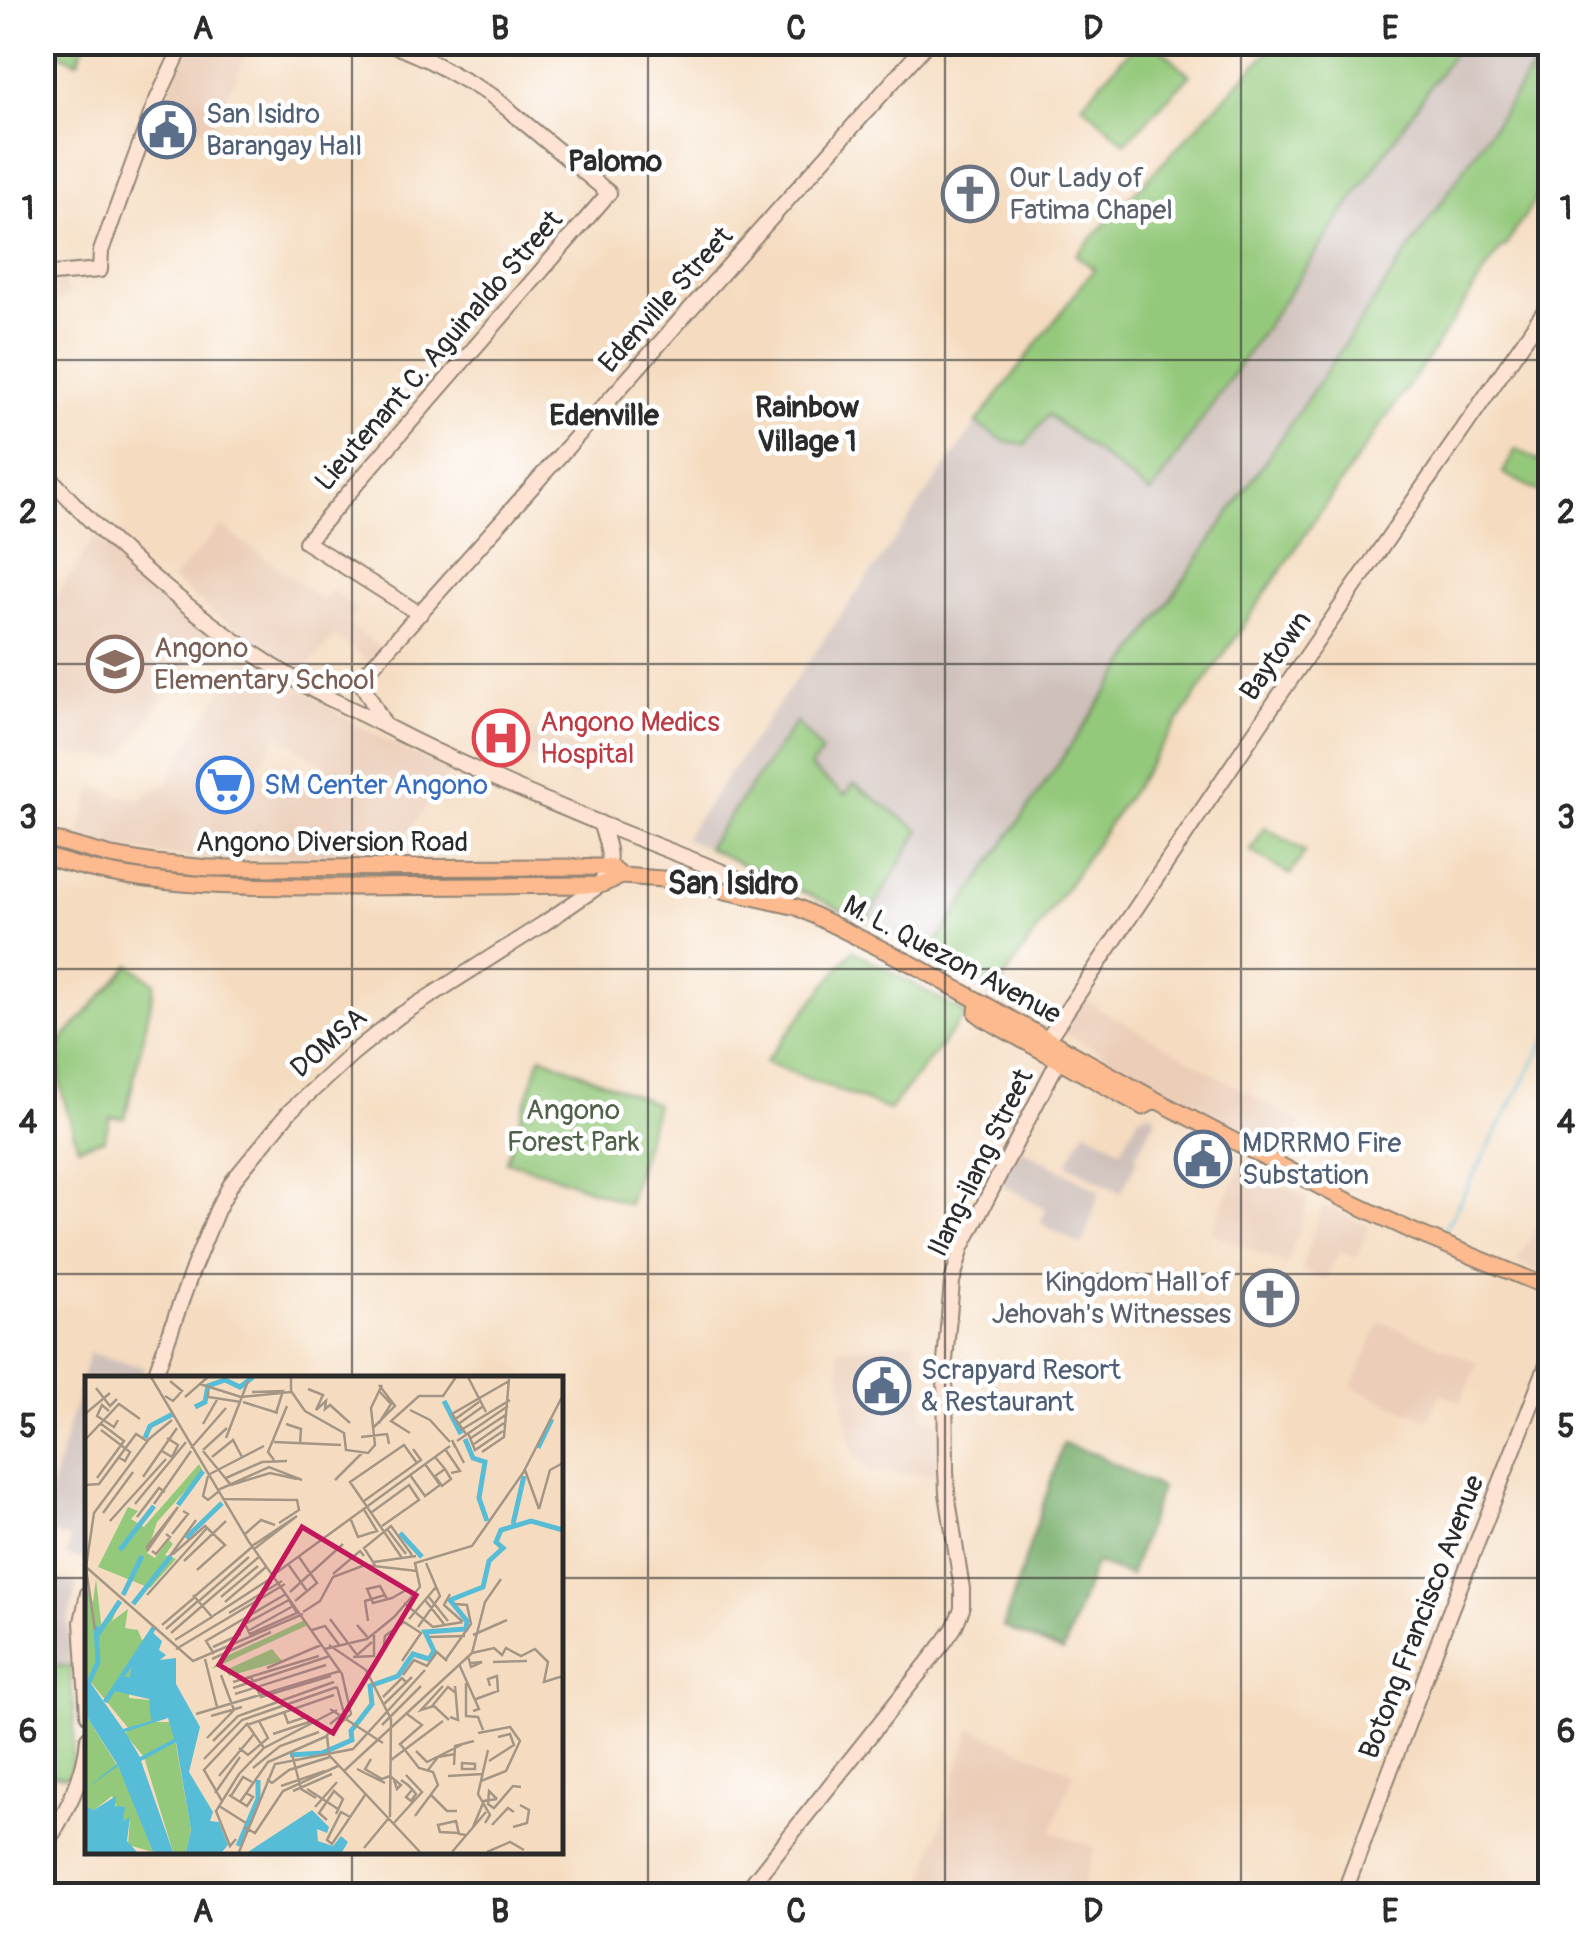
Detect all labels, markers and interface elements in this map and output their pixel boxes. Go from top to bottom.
text: A [193,9,214,49]
text: B [491,9,509,49]
text: C [786,9,806,49]
text: D [1083,9,1103,49]
text: E [1382,9,1399,49]
place label: San Isidro Barangay Hall [206,97,362,164]
public building icon: San Isidro Barangay Hall [137,100,197,160]
district label: Palomo [568,143,662,180]
place label: Our Lady of Fatima Chapel [1009,161,1173,228]
church icon: Our Lady of Fatima Chapel [940,164,1000,224]
text: 1 [22,189,34,229]
text: 1 [1560,189,1572,229]
street label: Lieutenant C. Aguinaldo Street [308,203,571,498]
street label: Edenville Street [591,219,741,380]
district label: Rainbow Village 1 [755,389,860,460]
district label: Edenville [549,397,660,434]
text: 2 [19,493,37,533]
text: 2 [1557,493,1575,533]
street label: Baytown [1233,604,1319,708]
place label: Angono Elementary School [154,631,375,698]
school or university icon: Angono Elementary School [85,634,145,694]
place label: Angono Medics Hospital [540,705,720,772]
hospital icon: Angono Medics Hospital [471,708,531,768]
supermarket icon: SM Center Angono [195,755,255,815]
place label: SM Center Angono [264,768,488,803]
text: 3 [19,798,37,838]
text: 3 [1557,798,1575,838]
street label: Angono Diversion Road [196,825,468,860]
district label: San Isidro [668,864,798,904]
street label: M. L. Quezon Avenue [837,888,1067,1032]
street label: DOMSA [284,1000,374,1086]
street label: Ilang-ilang Street [920,1063,1042,1263]
park label: Angono Forest Park [507,1093,640,1160]
text: 4 [19,1103,38,1143]
text: 4 [1557,1103,1576,1143]
place label: MDRRMO Fire Substation [1242,1126,1401,1193]
public building icon: MDRRMO Fire Substation [1173,1129,1233,1189]
place label: Kingdom Hall of Jehovah's Witnesses [992,1265,1231,1332]
church icon: Kingdom Hall of Jehovah's Witnesses [1240,1268,1300,1328]
place label: Scrapyard Resort & Restaurant [921,1353,1122,1420]
public building icon: Scrapyard Resort & Restaurant [852,1356,912,1416]
inset map [85,1376,562,1853]
text: 5 [19,1407,37,1447]
text: 5 [1557,1407,1575,1447]
street label: Botong Francisco Avenue [1352,1470,1492,1764]
text: 6 [19,1712,37,1752]
text: 6 [1557,1712,1575,1752]
text: A [193,1892,214,1932]
text: B [491,1892,509,1932]
text: C [786,1892,806,1932]
text: D [1083,1892,1103,1932]
text: E [1382,1892,1399,1932]

